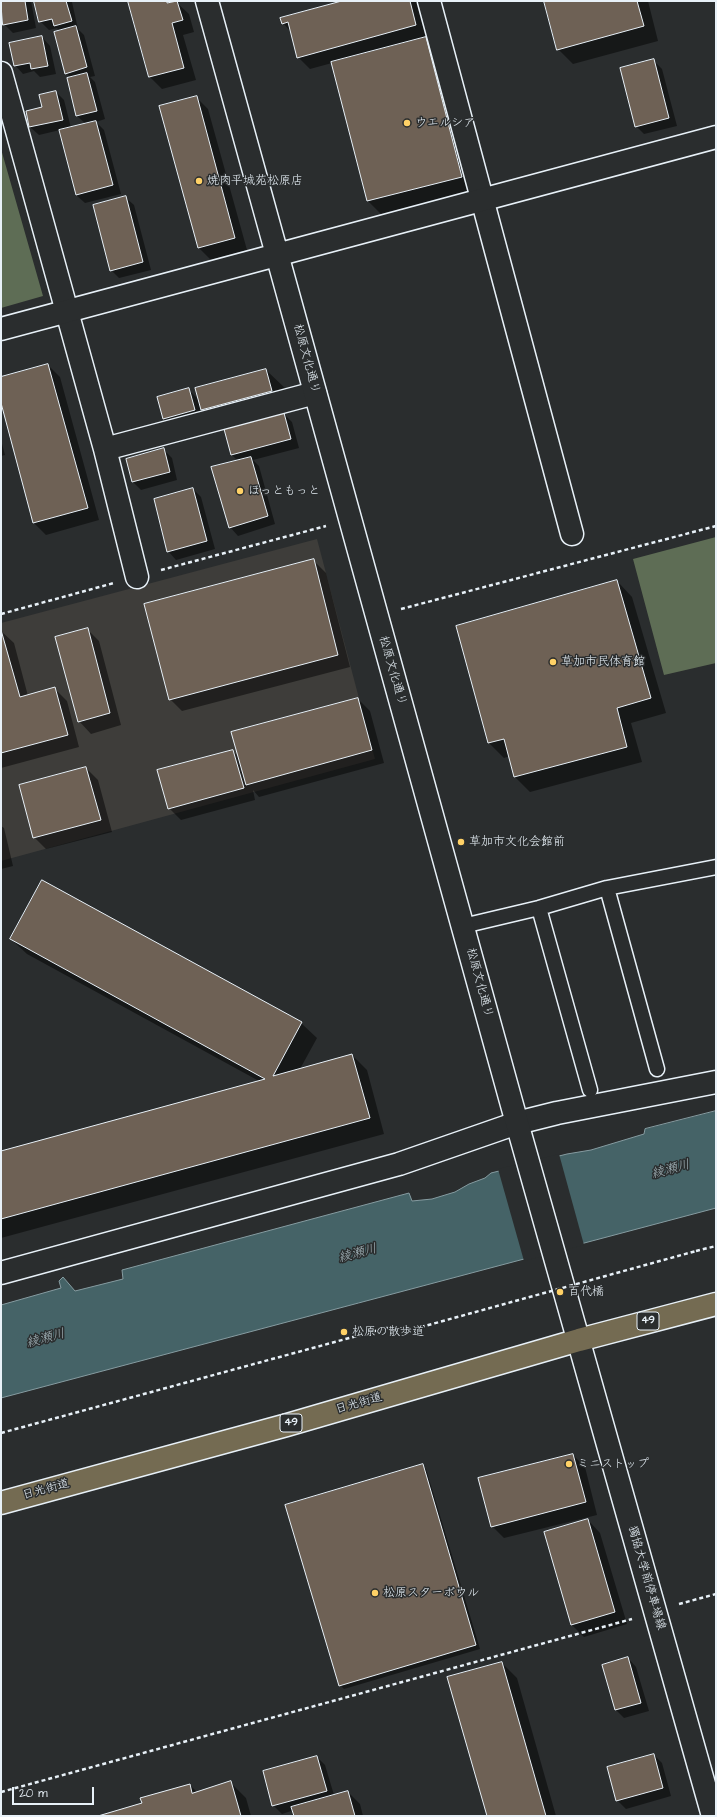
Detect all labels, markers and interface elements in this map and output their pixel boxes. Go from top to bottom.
place label: ウエルシア [415,116,475,130]
marker: ウエルシア [402,118,412,128]
place label: 焼肉平城苑松原店 [207,174,303,188]
marker: 焼肉平城苑松原店 [194,176,204,186]
street label: 松原文化通り [290,322,322,396]
place label: ほっともっと [248,484,320,498]
marker: ほっともっと [235,486,245,496]
street label: 松原文化通り [375,634,409,708]
place label: 草加市民体育館 [561,655,645,669]
marker: 草加市民体育館 [548,657,558,667]
place label: 草加市文化会館前 [469,835,565,849]
marker: 草加市文化会館前 [456,837,466,847]
street label: 松原文化通り [463,946,495,1020]
water label: 綾瀬川 [650,1157,692,1183]
water label: 綾瀬川 [337,1241,379,1267]
place label: 百代橋 [568,1285,604,1299]
marker: 百代橋 [555,1287,565,1297]
road number: 49 [637,1312,659,1330]
place label: 松原の散歩道 [352,1325,424,1339]
water label: 綾瀬川 [25,1326,67,1352]
marker: 松原の散歩道 [339,1327,349,1337]
street label: 日光街道 [334,1390,384,1418]
road number: 49 [280,1414,302,1432]
place label: ミニストップ [577,1457,649,1471]
marker: ミニストップ [564,1459,574,1469]
street label: 日光街道 [21,1477,71,1503]
street label: 獨協大学前停車場線 [624,1524,668,1632]
place label: 松原スターボウル [383,1586,479,1600]
marker: 松原スターボウル [370,1588,380,1598]
scale bar [14,1779,96,1805]
text: 20 m [19,1785,48,1802]

